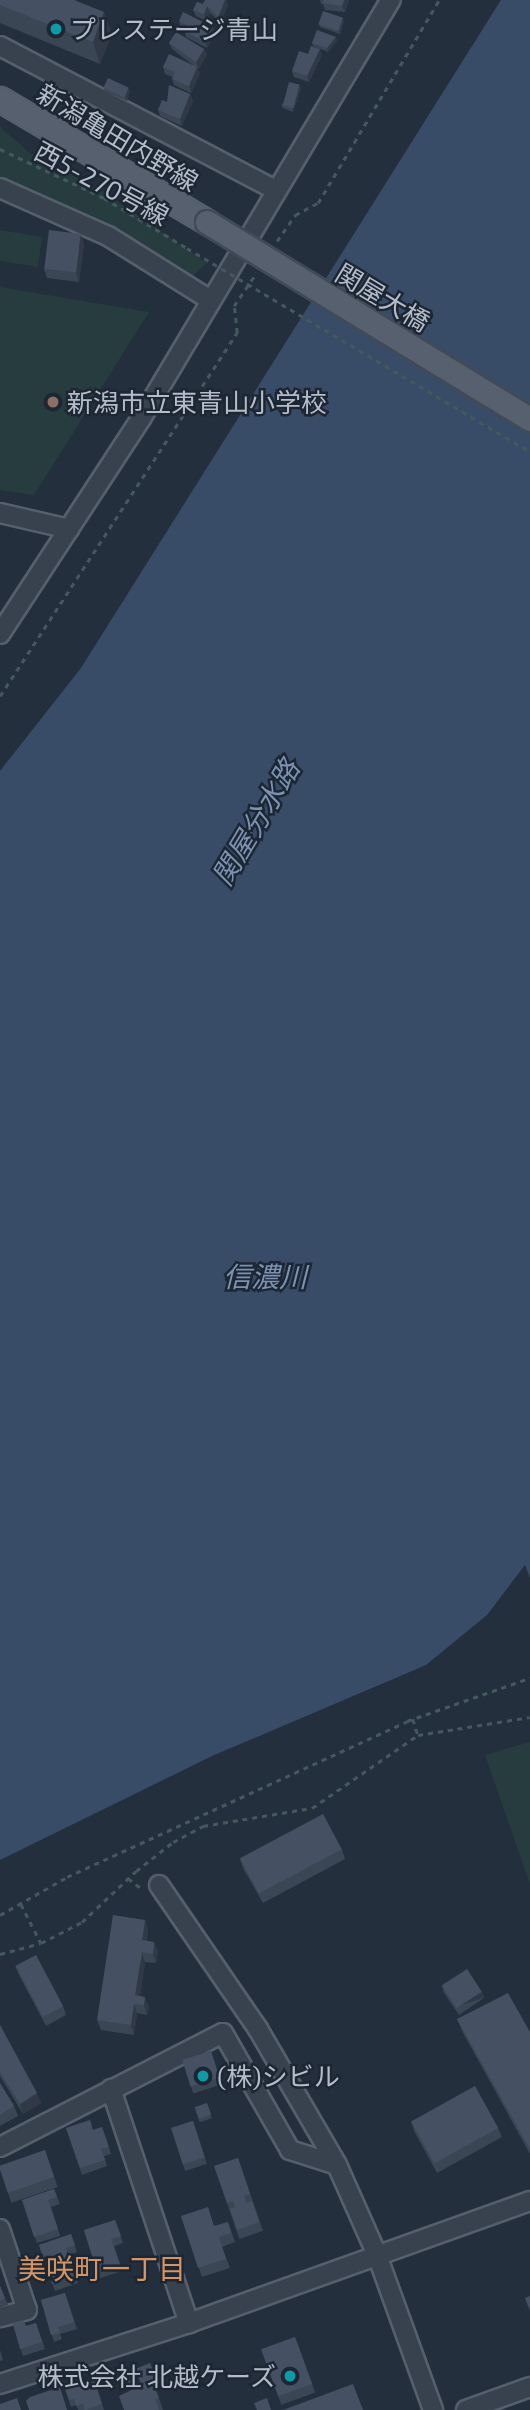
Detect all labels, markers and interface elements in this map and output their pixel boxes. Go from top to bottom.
place label: プレステージ青山 [70,13,278,45]
marker: プレステージ青山 [48,21,64,37]
street label: 新潟亀田内野線 [32,77,204,197]
street label: 西5-270号線 [30,135,174,231]
street label: 関屋大橋 [330,257,436,337]
place label: 新潟市立東青山小学校 [67,386,327,418]
marker: 新潟市立東青山小学校 [45,394,61,410]
water label: 関屋分水路 [205,753,305,891]
water label: 信濃川 [223,1259,307,1293]
place label: (株)シビル [217,2060,340,2092]
marker: (株)シビル [195,2068,211,2084]
district label: 美咲町一丁目 [18,2251,186,2285]
place label: 株式会社 北越ケーズ [36,2360,276,2392]
marker: 株式会社 北越ケーズ [282,2368,298,2384]

